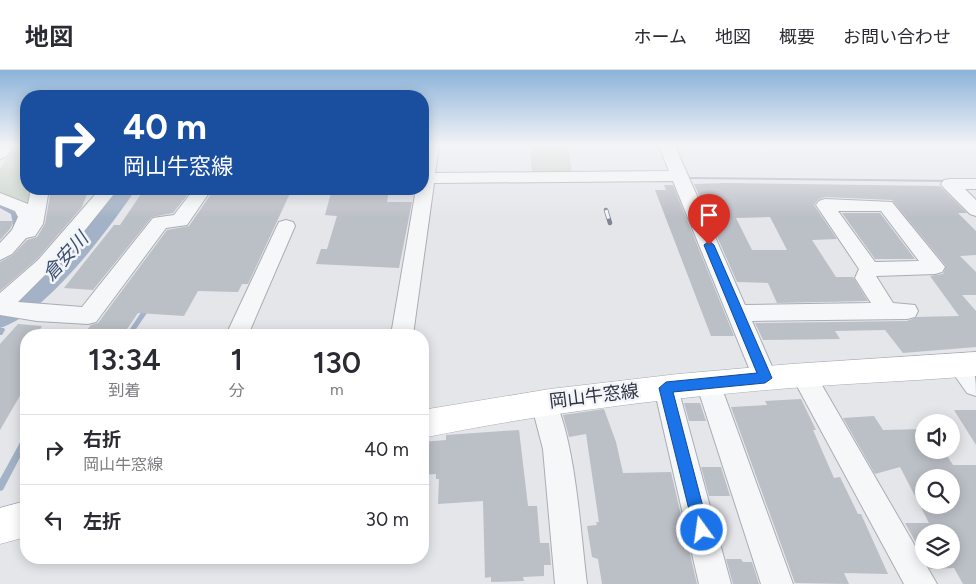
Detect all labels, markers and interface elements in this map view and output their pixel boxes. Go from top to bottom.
text: 地図 [25,22,73,51]
text: ホーム [634,26,687,48]
text: 地図 [715,26,751,48]
text: 概要 [779,26,815,48]
text: お問い合わせ [843,26,951,48]
text: 40 m [123,106,207,148]
icon: right [40,110,105,175]
text: 岡山牛窓線 [123,153,233,180]
pin [688,194,730,245]
icon: arrive [695,201,723,229]
water label: 倉安川 [38,226,94,285]
text: 13:34 [88,341,161,378]
text: 1 [230,341,243,378]
text: 130 [313,344,361,381]
text: m [330,380,344,399]
street label: 岡山牛窓線 [548,380,640,412]
text: 到着 [108,381,140,400]
text: 分 [229,381,245,400]
map controls [915,414,960,569]
button: sound [915,414,960,459]
text: 右折 [83,428,121,451]
icon: right [40,436,68,464]
text: 40 m [364,438,409,461]
text: 岡山牛窓線 [83,455,163,474]
button: search [915,469,960,514]
position arrow [675,503,727,555]
icon: left [40,506,68,534]
text: 30 m [366,508,409,531]
text: 左折 [83,510,121,533]
button: layers [915,524,960,569]

